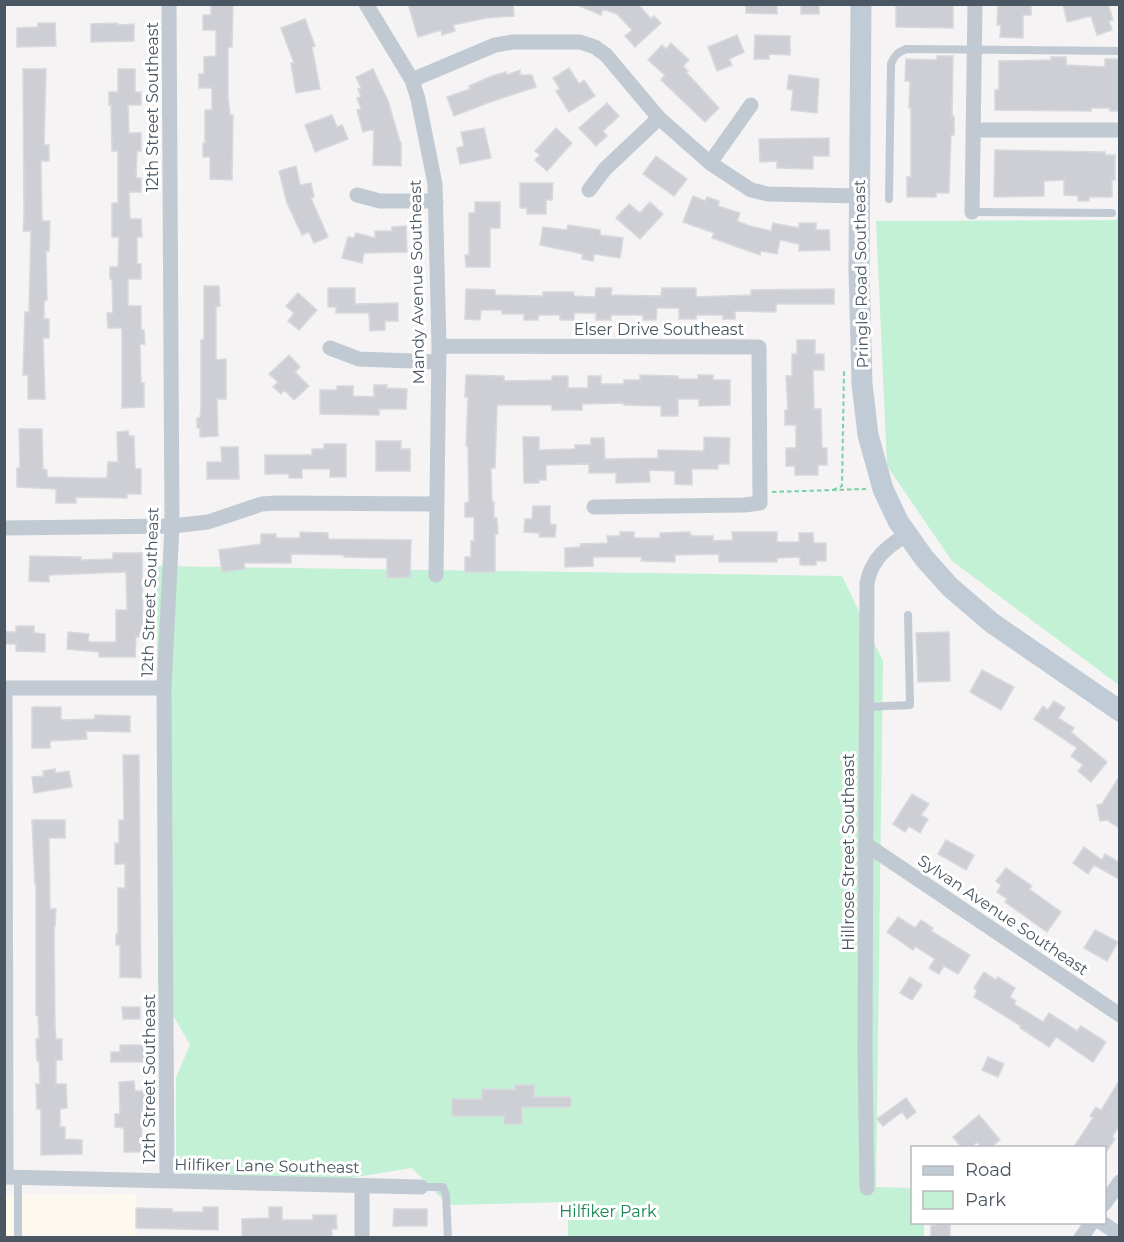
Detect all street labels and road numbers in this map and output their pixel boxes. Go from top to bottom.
street label: 12th Street Southeast [143,21,162,192]
street label: Mandy Avenue Southeast [406,179,428,385]
street label: Pringle Road Southeast [850,179,872,369]
street label: Elser Drive Southeast [574,320,745,339]
street label: 12th Street Southeast [138,506,162,677]
street label: Hillrose Street Southeast [839,753,858,951]
street label: Sylvan Avenue Southeast [914,851,1092,979]
street label: 12th Street Southeast [140,993,159,1164]
street label: Hilfiker Lane Southeast [174,1155,360,1177]

